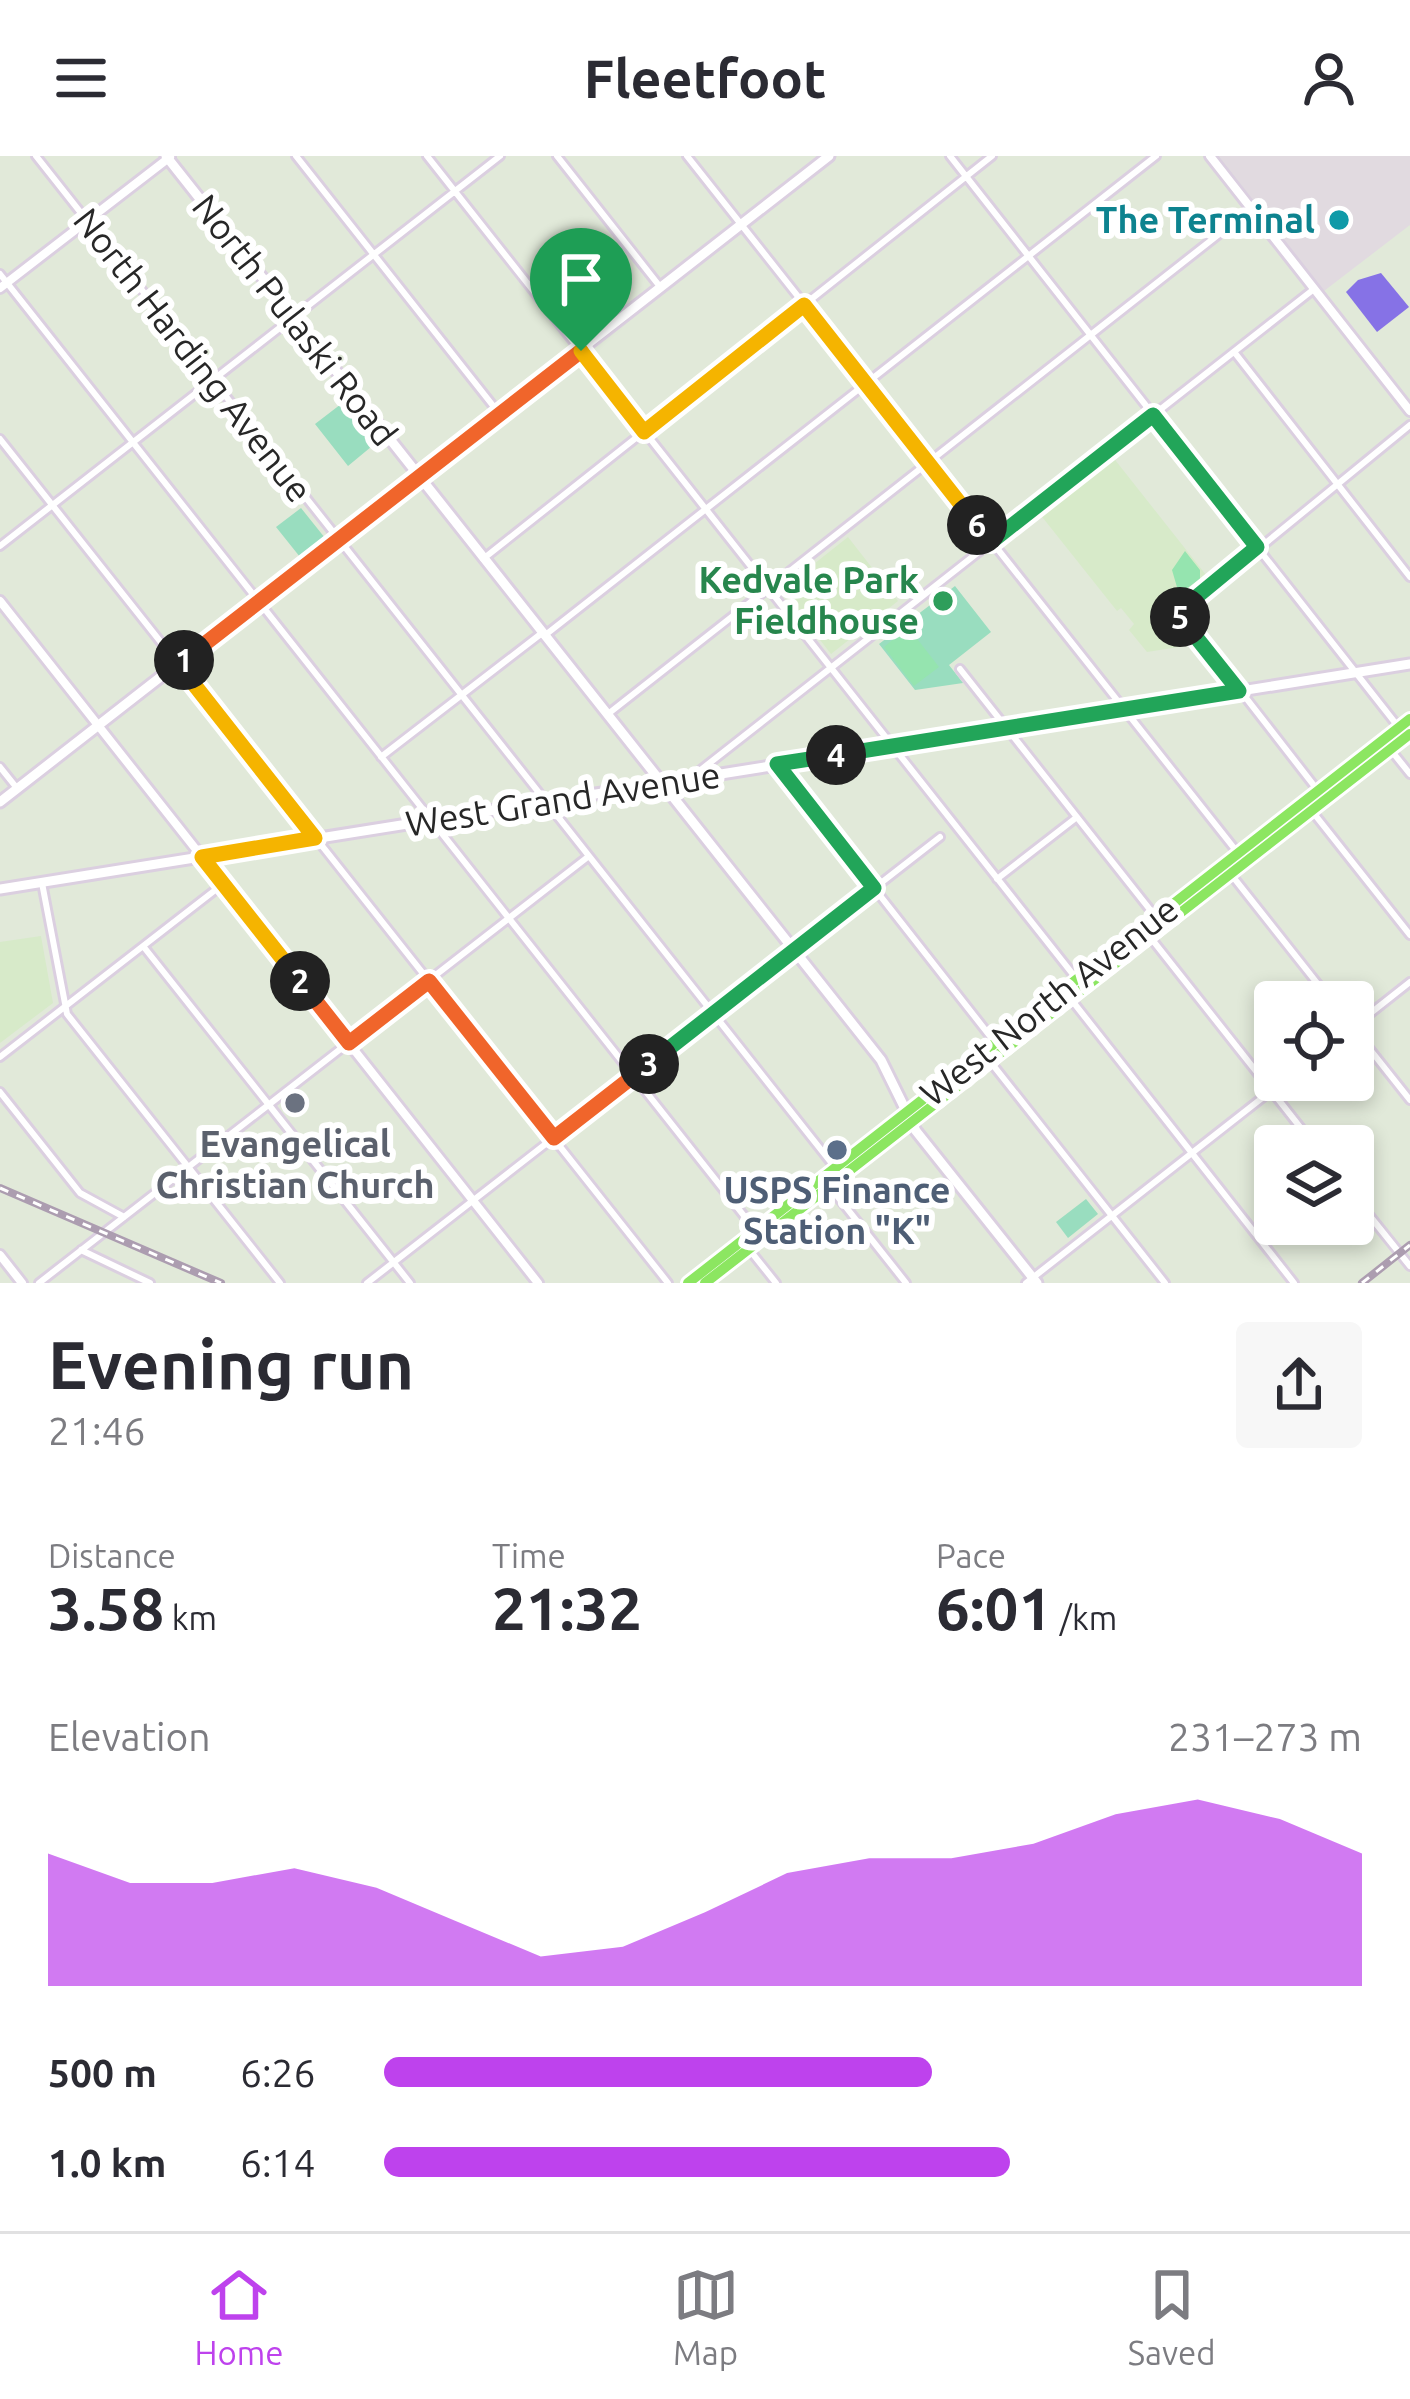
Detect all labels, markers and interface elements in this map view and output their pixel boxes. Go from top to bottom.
icon: menu [48,45,114,111]
icon: person [1296,45,1362,111]
text: Fleetfoot [584,48,826,108]
street label: North Pulaski Road [185,186,406,453]
place label: The Terminal [1096,199,1315,240]
street label: North Harding Avenue [66,200,321,510]
marker: The Terminal [1326,207,1352,233]
pin [530,228,632,351]
icon: arrive [548,246,614,312]
pin: 6 [947,495,1007,555]
text: 6 [968,506,986,543]
place label: Kedvale Park Fieldhouse [699,559,919,641]
pin: 5 [1150,587,1210,647]
marker: Kedvale Park Fieldhouse [930,588,956,614]
text: 5 [1171,598,1189,635]
pin: 1 [154,630,214,690]
text: 1 [175,641,193,678]
pin: 4 [806,725,866,785]
text: 4 [827,736,845,773]
street label: West Grand Avenue [403,753,723,844]
street label: West North Avenue [912,887,1186,1114]
pin: 2 [270,951,330,1011]
text: 2 [291,962,309,999]
map controls [1254,981,1374,1245]
button: locate [1254,981,1374,1101]
pin: 3 [619,1034,679,1094]
text: 3 [640,1045,658,1082]
marker: Evangelical Christian Church [282,1090,308,1116]
place label: Evangelical Christian Church [156,1123,434,1205]
button: layers [1254,1125,1374,1245]
marker: USPS Finance Station "K" [824,1137,850,1163]
place label: USPS Finance Station "K" [723,1169,951,1251]
button: share [1236,1322,1362,1448]
text: Evening run [48,1327,414,1401]
text: 21:46 [48,1409,146,1452]
text: Distance [48,1537,176,1574]
text: Time [492,1537,566,1574]
text: Pace [936,1537,1006,1574]
text: 3.58 [48,1574,164,1641]
text: 21:32 [492,1574,642,1641]
text: 6:01 [936,1574,1052,1641]
text: km [164,1599,217,1636]
text: /km [1052,1599,1117,1636]
text: Elevation [48,1715,211,1758]
text: 231–273 m [1168,1715,1362,1758]
text: 500 m [48,2051,157,2094]
text: 6:26 [240,2051,316,2094]
text: 1.0 km [48,2141,166,2184]
text: 6:14 [240,2141,316,2184]
tab: Home [195,2262,284,2371]
tab: Map [673,2262,739,2371]
tab: Saved [1128,2262,1215,2371]

